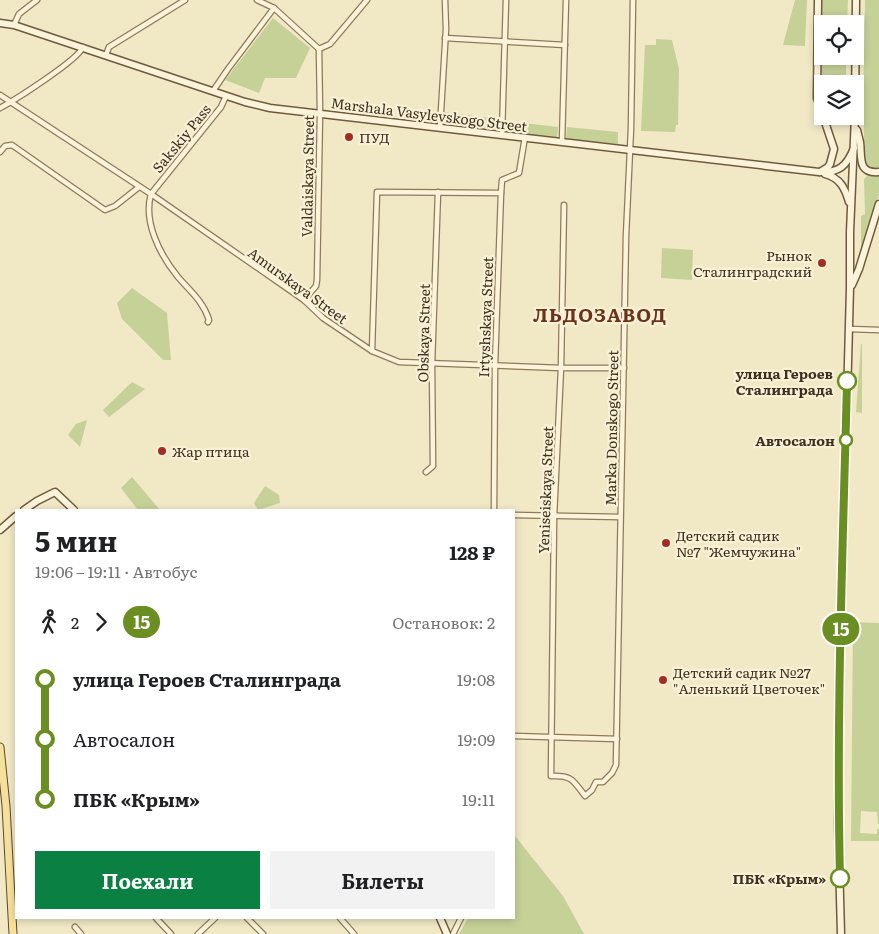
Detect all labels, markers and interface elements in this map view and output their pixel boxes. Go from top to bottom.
map controls [814,15,864,125]
button: locate [814,15,864,65]
button: layers [814,75,864,125]
street label: Marshala Vasylevskogo Street [330,92,529,136]
street label: Sakskiy Pass [147,100,215,176]
street label: Valdaiskaya Street [296,114,318,237]
place label: ПУД [359,127,390,147]
marker: ПУД [343,131,355,143]
street label: Amurskaya Street [244,242,352,328]
place label: Рынок Сталинградский [693,245,813,281]
street label: Irtyshskaya Street [473,256,497,378]
marker: Рынок Сталинградский [816,257,828,269]
street label: Obskaya Street [412,283,434,383]
district label: ЛЬДОЗАВОД [533,300,667,328]
street label: Marka Donskogo Street [600,350,622,506]
place label: улица Героев Сталинграда [736,363,834,399]
marker: улица Героев Сталинграда [837,371,857,391]
street label: Yeniseiskaya Street [533,425,557,554]
place label: Автосалон [755,430,835,450]
marker: Автосалон [839,433,853,447]
place label: Жар птица [172,441,250,461]
marker: Жар птица [156,445,168,457]
text: 5 мин [35,519,117,561]
place label: Детский садик №7 "Жемчужина" [676,525,801,561]
marker: Детский садик №7 "Жемчужина" [660,537,672,549]
text: 128 ₽ [449,538,495,566]
text: 19:06 – 19:11 · Автобус [35,559,197,583]
icon: walk [35,608,63,636]
icon: forward [87,608,115,636]
text: 15 [133,608,150,635]
text: 2 [71,610,79,634]
text: Остановок: 2 [392,610,495,634]
line badge: 15 [818,613,864,645]
text: 15 [832,615,850,642]
place label: Детский садик №27 "Аленький Цветочек" [673,662,825,698]
text: улица Героев Сталинграда [73,665,341,693]
text: 19:08 [457,667,495,691]
marker: Детский садик №27 "Аленький Цветочек" [657,674,669,686]
text: Автосалон [73,725,175,753]
text: 19:09 [457,727,495,751]
text: ПБК «Крым» [73,785,200,813]
text: 19:11 [462,787,495,811]
button: Поехали [35,851,260,909]
button: Билеты [270,851,495,909]
place label: ПБК «Крым» [733,868,826,888]
marker: ПБК «Крым» [830,868,850,888]

